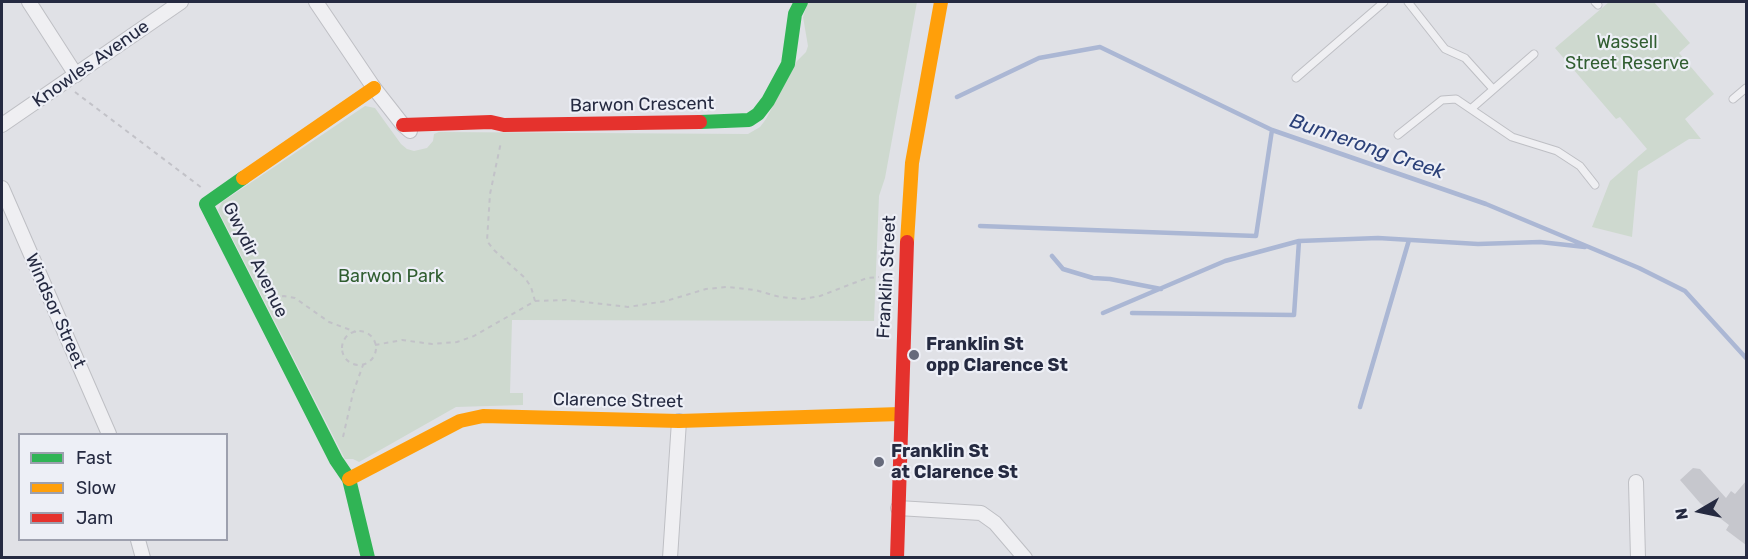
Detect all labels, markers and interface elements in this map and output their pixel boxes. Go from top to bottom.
street label: Knowles Avenue [29,16,153,112]
park label: Wassell Street Reserve [1565,32,1689,74]
street label: Barwon Crescent [570,93,714,117]
water label: Bunnerong Creek [1286,109,1448,185]
street label: Gwydir Avenue [218,199,292,321]
street label: Franklin Street [873,215,901,339]
street label: Windsor Street [20,250,90,372]
park label: Barwon Park [338,266,444,288]
place label: Franklin St opp Clarence St [926,334,1068,376]
marker: Franklin St opp Clarence St [907,348,921,362]
street label: Clarence Street [553,389,683,413]
legend [18,433,228,541]
place label: Franklin St at Clarence St [891,441,1018,484]
text: Fast [76,447,112,469]
marker: Franklin St at Clarence St [872,455,886,469]
text: Slow [76,477,116,499]
north arrow [1670,481,1730,541]
text: Jam [76,507,113,529]
text: N [1671,507,1692,521]

